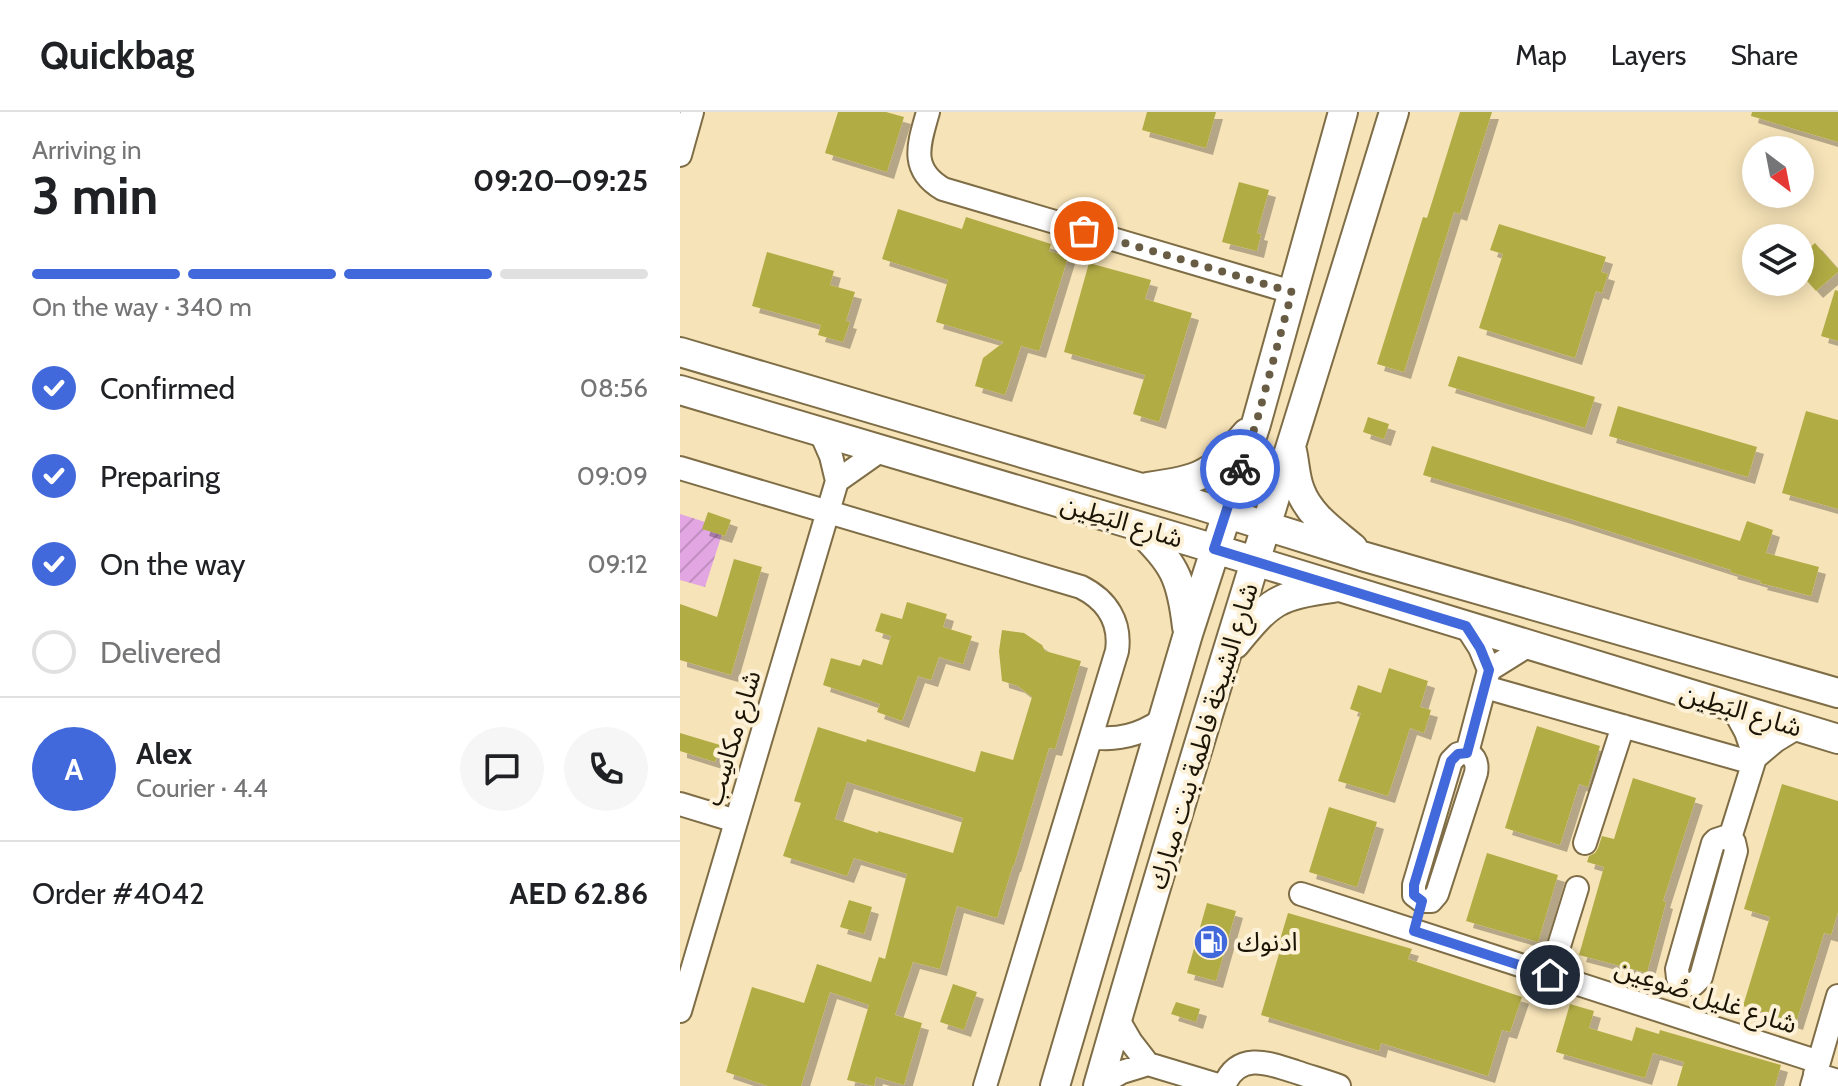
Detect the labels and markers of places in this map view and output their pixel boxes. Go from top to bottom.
pin [1050,197,1118,265]
fuel station icon: ادنوك [1192,923,1230,961]
place label: ادنوك [1237,926,1298,958]
pin [1516,941,1584,1009]

